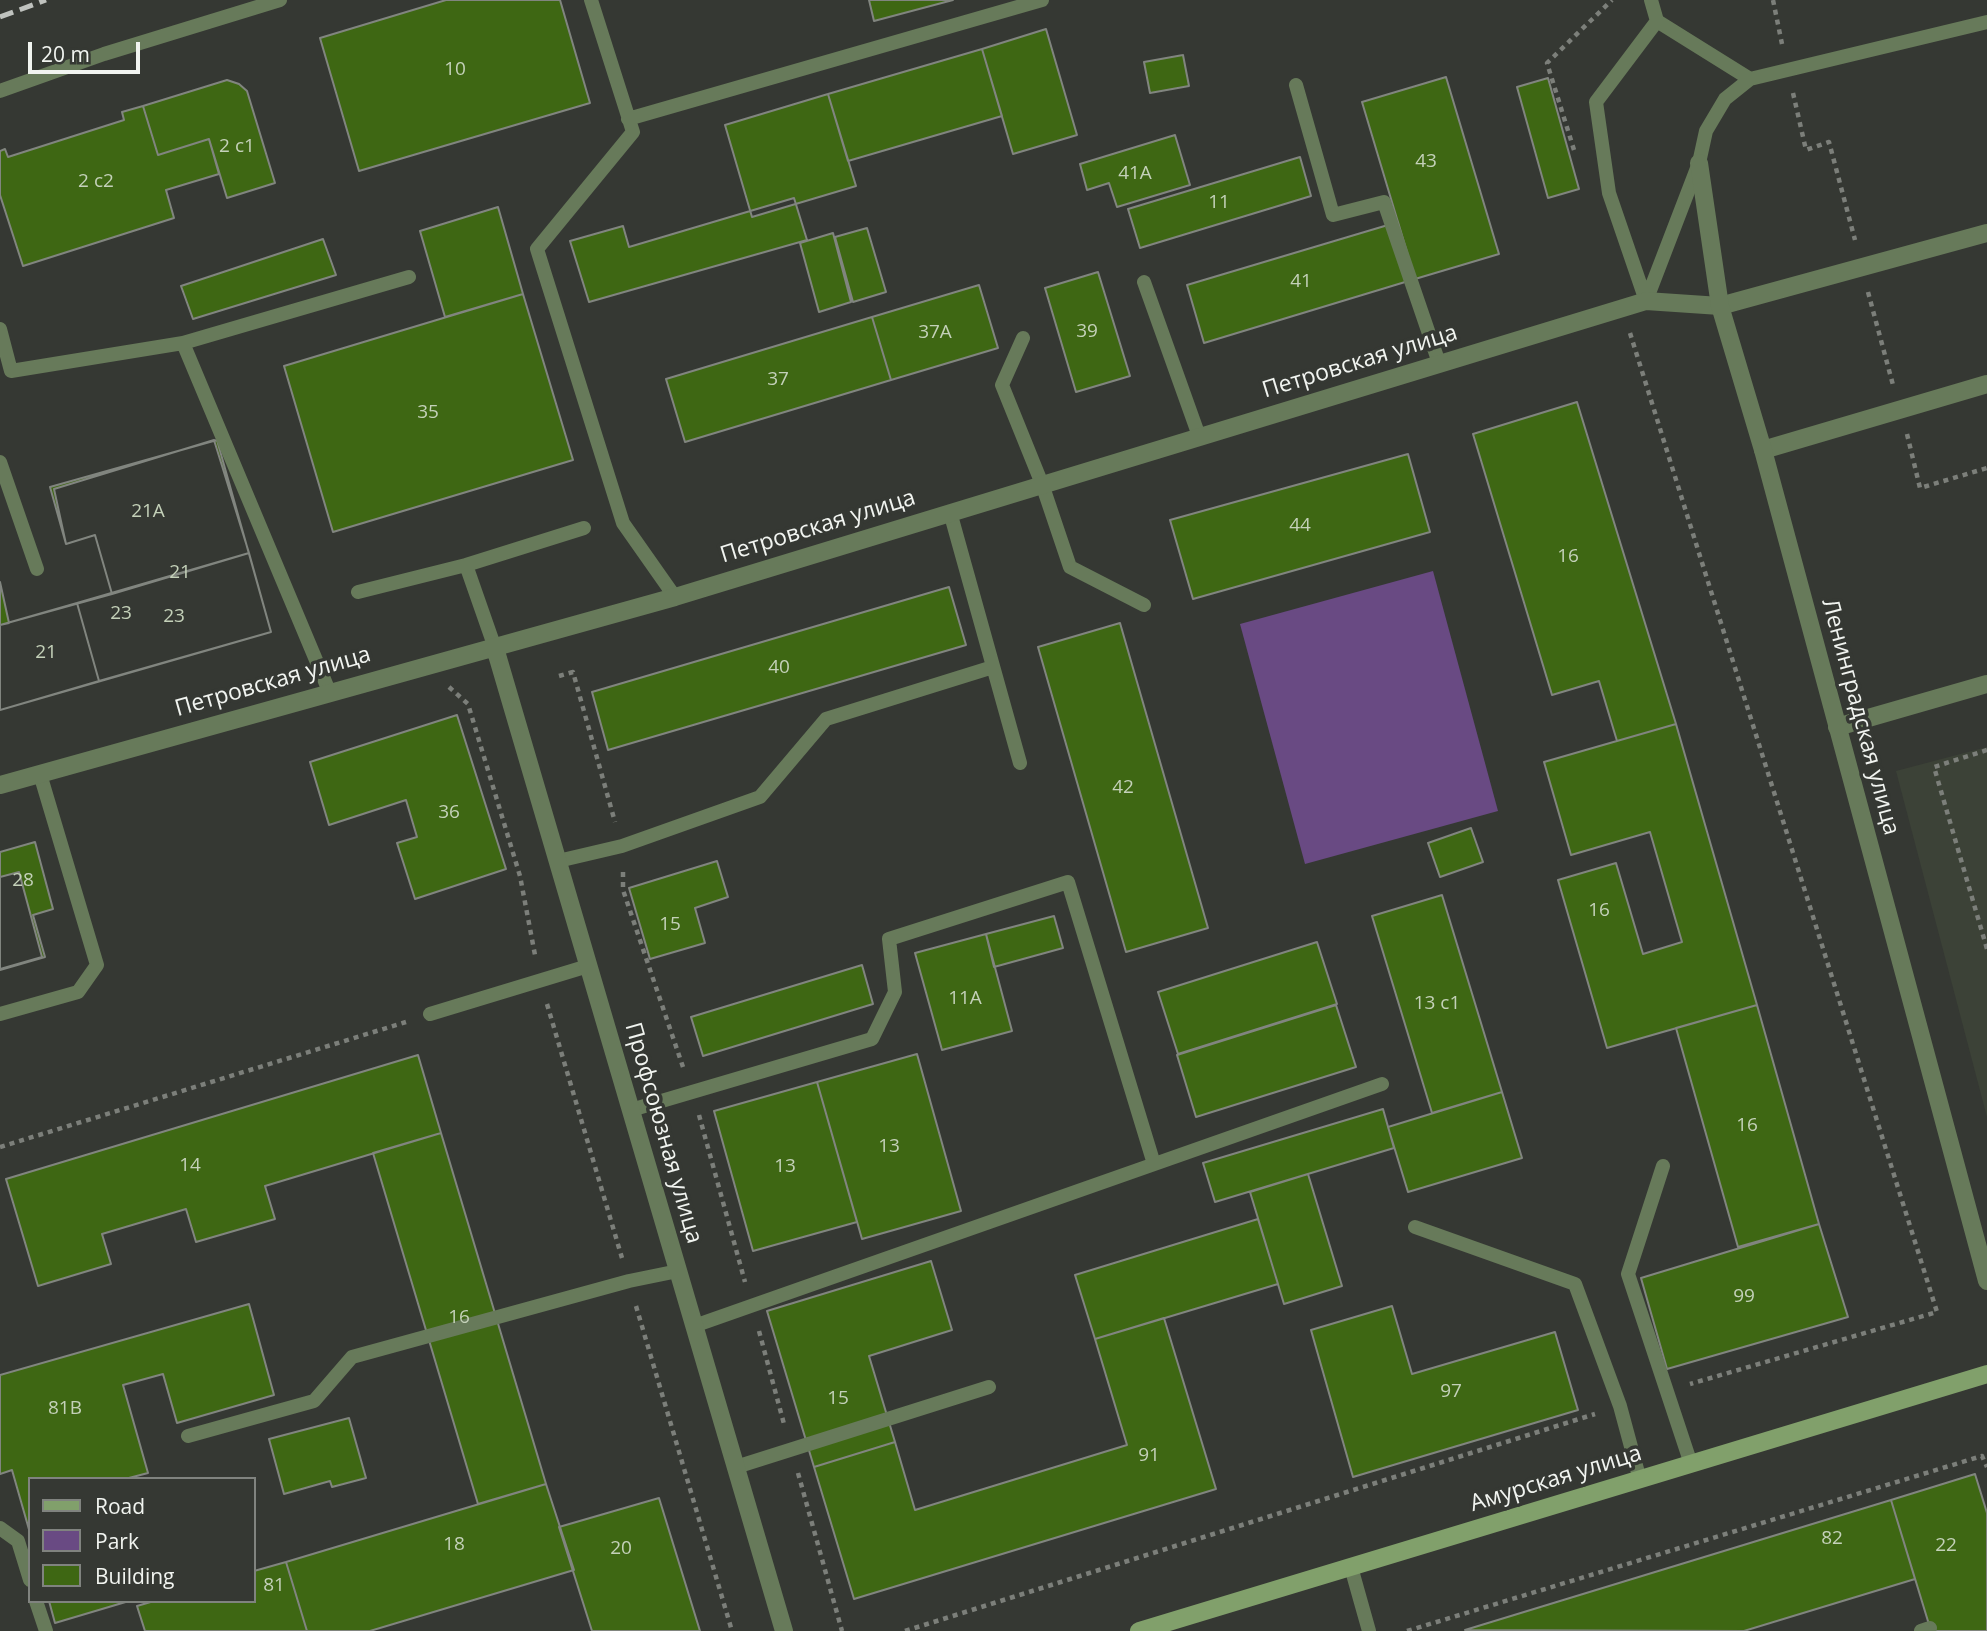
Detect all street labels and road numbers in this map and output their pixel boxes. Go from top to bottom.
street label: Петровская улица [1259,319,1461,405]
street label: Петровская улица [717,484,919,570]
street label: Ленинградская улица [1815,596,1905,838]
street label: Петровская улица [172,641,374,723]
street label: Профсоюзная улица [618,1019,708,1247]
street label: Амурская улица [1467,1440,1645,1518]

